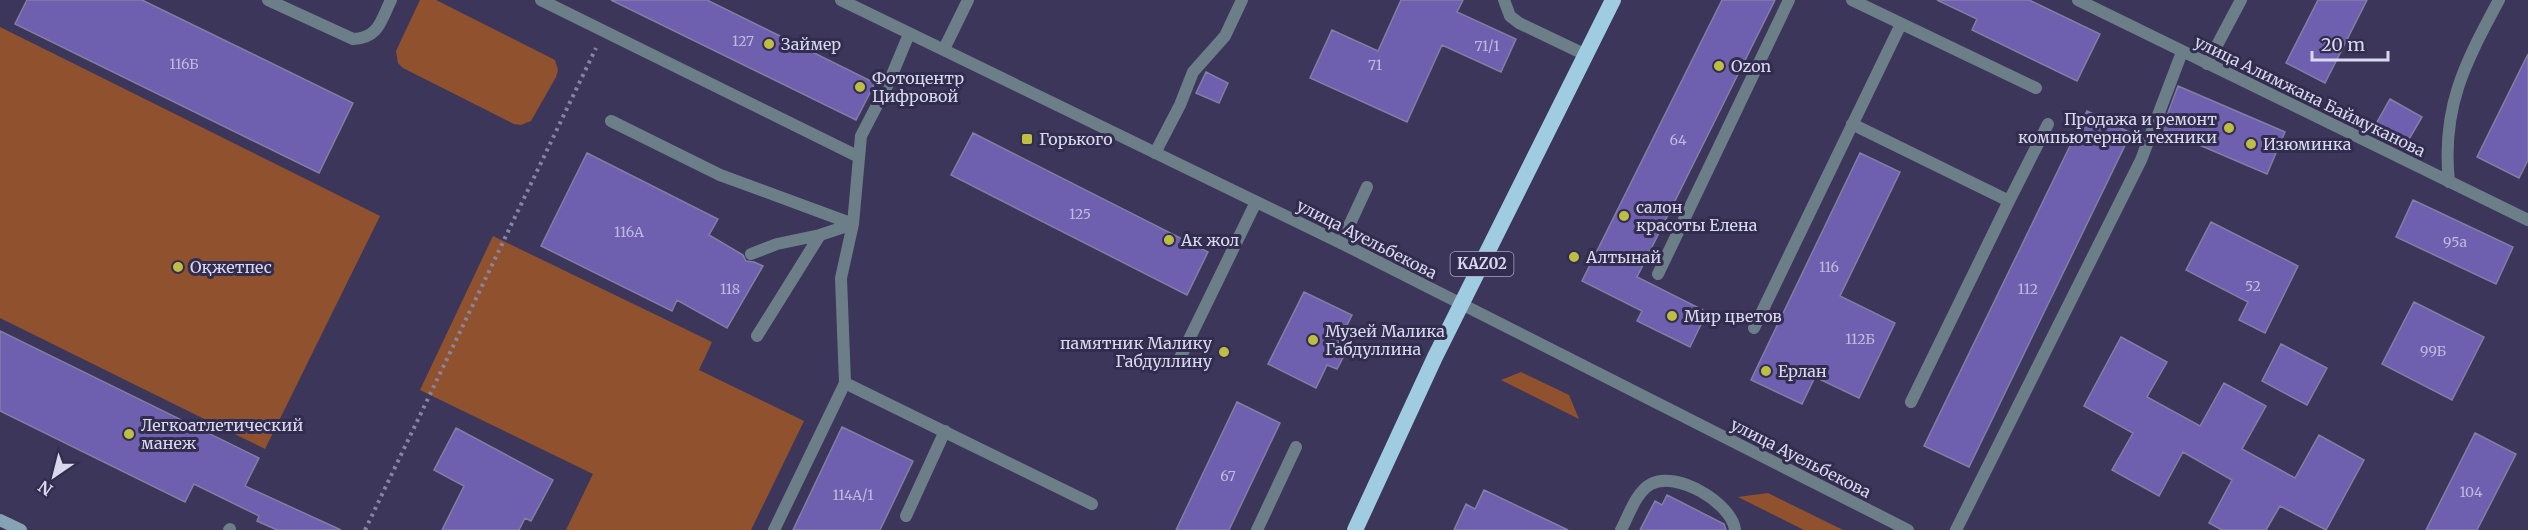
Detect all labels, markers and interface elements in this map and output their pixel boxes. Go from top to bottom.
scale bar [2312,24,2388,62]
street label: улица Алимжана Баймуканова [2191,31,2429,161]
house number: 127 [732,32,754,50]
text: 20 m [2321,33,2365,56]
place label: Займер [781,34,841,54]
marker: Займер [762,37,776,51]
house number: 71/1 [1474,37,1500,55]
house number: 116Б [169,55,199,73]
house number: 71 [1368,56,1382,74]
place label: Ozon [1731,56,1771,76]
marker: Ozon [1712,59,1726,73]
place label: Фотоцентр Цифровой [872,68,964,106]
marker: Фотоцентр Цифровой [853,80,867,94]
place label: Продажа и ремонт компьютерной техники [2018,109,2217,147]
marker: Продажа и ремонт компьютерной техники [2222,121,2236,135]
place label: Горького [1039,129,1113,149]
house number: 64 [1669,131,1687,149]
marker: Горького [1020,132,1034,146]
place label: Изюминка [2263,134,2352,154]
marker: Изюминка [2244,137,2258,151]
street label: улица Ауельбекова [1294,195,1441,283]
place label: салон красоты Елена [1636,197,1758,235]
house number: 125 [1069,205,1091,223]
marker: салон красоты Елена [1617,209,1631,223]
house number: 116А [614,223,644,241]
place label: Ак жол [1180,230,1240,250]
marker: Ак жол [1162,233,1176,247]
house number: 95а [2443,233,2467,251]
place label: Алтынай [1585,247,1661,267]
marker: Алтынай [1567,250,1581,264]
road number: KАZ02 [1450,252,1514,276]
place label: Оқжетпес [190,257,272,277]
house number: 116 [1819,258,1839,276]
marker: Оқжетпес [171,260,185,274]
house number: 52 [2245,277,2261,295]
house number: 118 [720,280,740,298]
house number: 112 [2018,280,2038,298]
place label: Мир цветов [1684,306,1782,326]
marker: Мир цветов [1665,309,1679,323]
place label: Музей Малика Габдуллина [1325,321,1445,359]
house number: 112Б [1845,330,1875,348]
place label: памятник Малику Габдуллину [1060,333,1213,371]
marker: Музей Малика Габдуллина [1306,333,1320,347]
house number: 99Б [2420,342,2446,360]
marker: памятник Малику Габдуллину [1217,345,1231,359]
place label: Ерлан [1778,361,1827,381]
marker: Ерлан [1759,364,1773,378]
street label: улица Ауельбекова [1728,414,1875,502]
place label: Легкоатлетический манеж [141,415,303,453]
marker: Легкоатлетический манеж [122,427,136,441]
north arrow [24,446,84,506]
house number: 67 [1220,467,1236,485]
text: N [34,476,56,500]
house number: 104 [2459,483,2483,501]
house number: 114А/1 [832,486,874,504]

